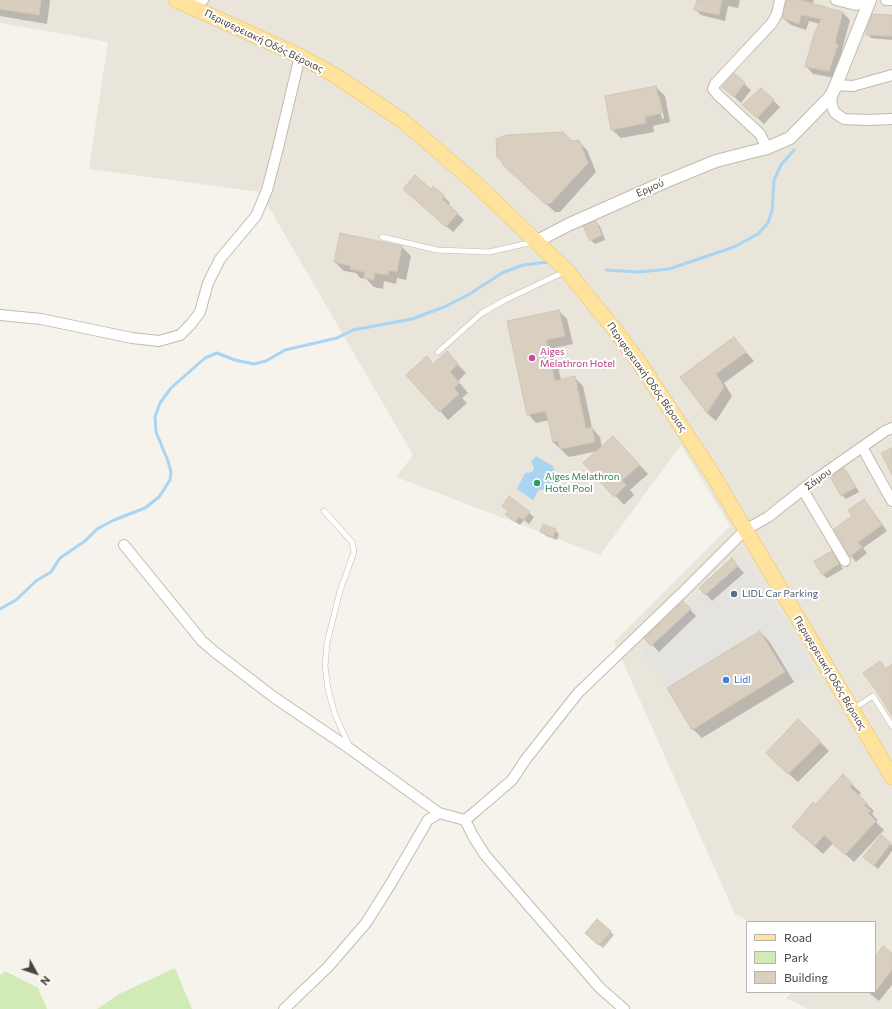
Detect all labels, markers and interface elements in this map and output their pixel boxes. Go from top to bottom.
street label: Περιφερειακή Οδός Βέροιας [202,7,326,75]
street label: Ερμού [634,177,666,199]
street label: Περιφερειακή Οδός Βέροιας [605,320,689,434]
place label: Aiges Melathron Hotel [540,346,615,370]
marker: Aiges Melathron Hotel [527,353,537,363]
street label: Σάμου [802,465,834,493]
place label: Aiges Melathron Hotel Pool [545,471,619,494]
marker: Aiges Melathron Hotel Pool [532,478,542,488]
place label: LIDL Car Parking [742,588,818,600]
marker: LIDL Car Parking [729,589,739,599]
street label: Περιφερειακή Οδός Βέροιας [791,614,869,732]
place label: Lidl [734,674,751,686]
marker: Lidl [721,675,731,685]
legend [746,921,876,993]
text: Road [784,930,812,944]
text: Park [784,950,809,964]
north arrow [16,953,56,993]
text: Building [784,970,828,984]
text: N [38,974,53,988]

